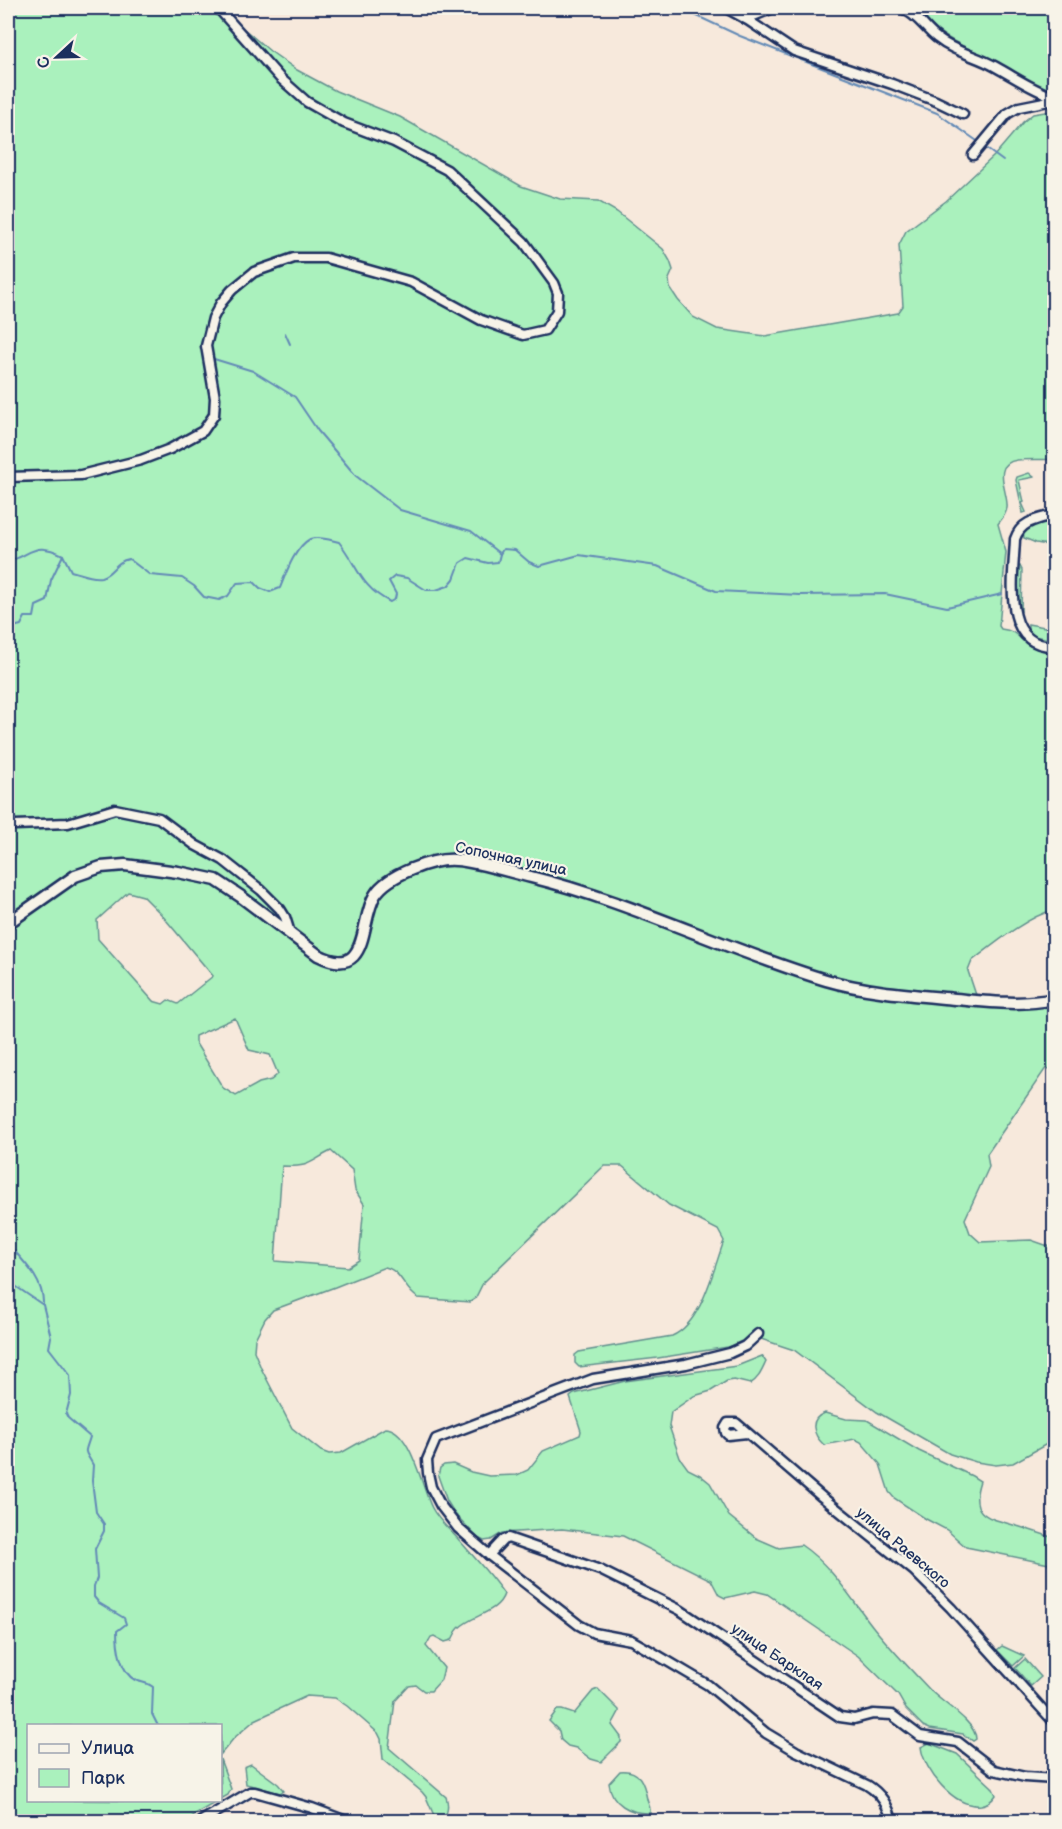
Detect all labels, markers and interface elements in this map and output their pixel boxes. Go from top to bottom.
north arrow [27,27,87,87]
text: С [34,53,55,71]
street label: Сопочная улица [454,838,569,880]
street label: улица Раевского [852,1503,954,1593]
street label: улица Барклая [727,1619,827,1695]
legend [27,1724,222,1802]
text: Улица [81,1738,135,1759]
text: Парк [81,1768,125,1789]

